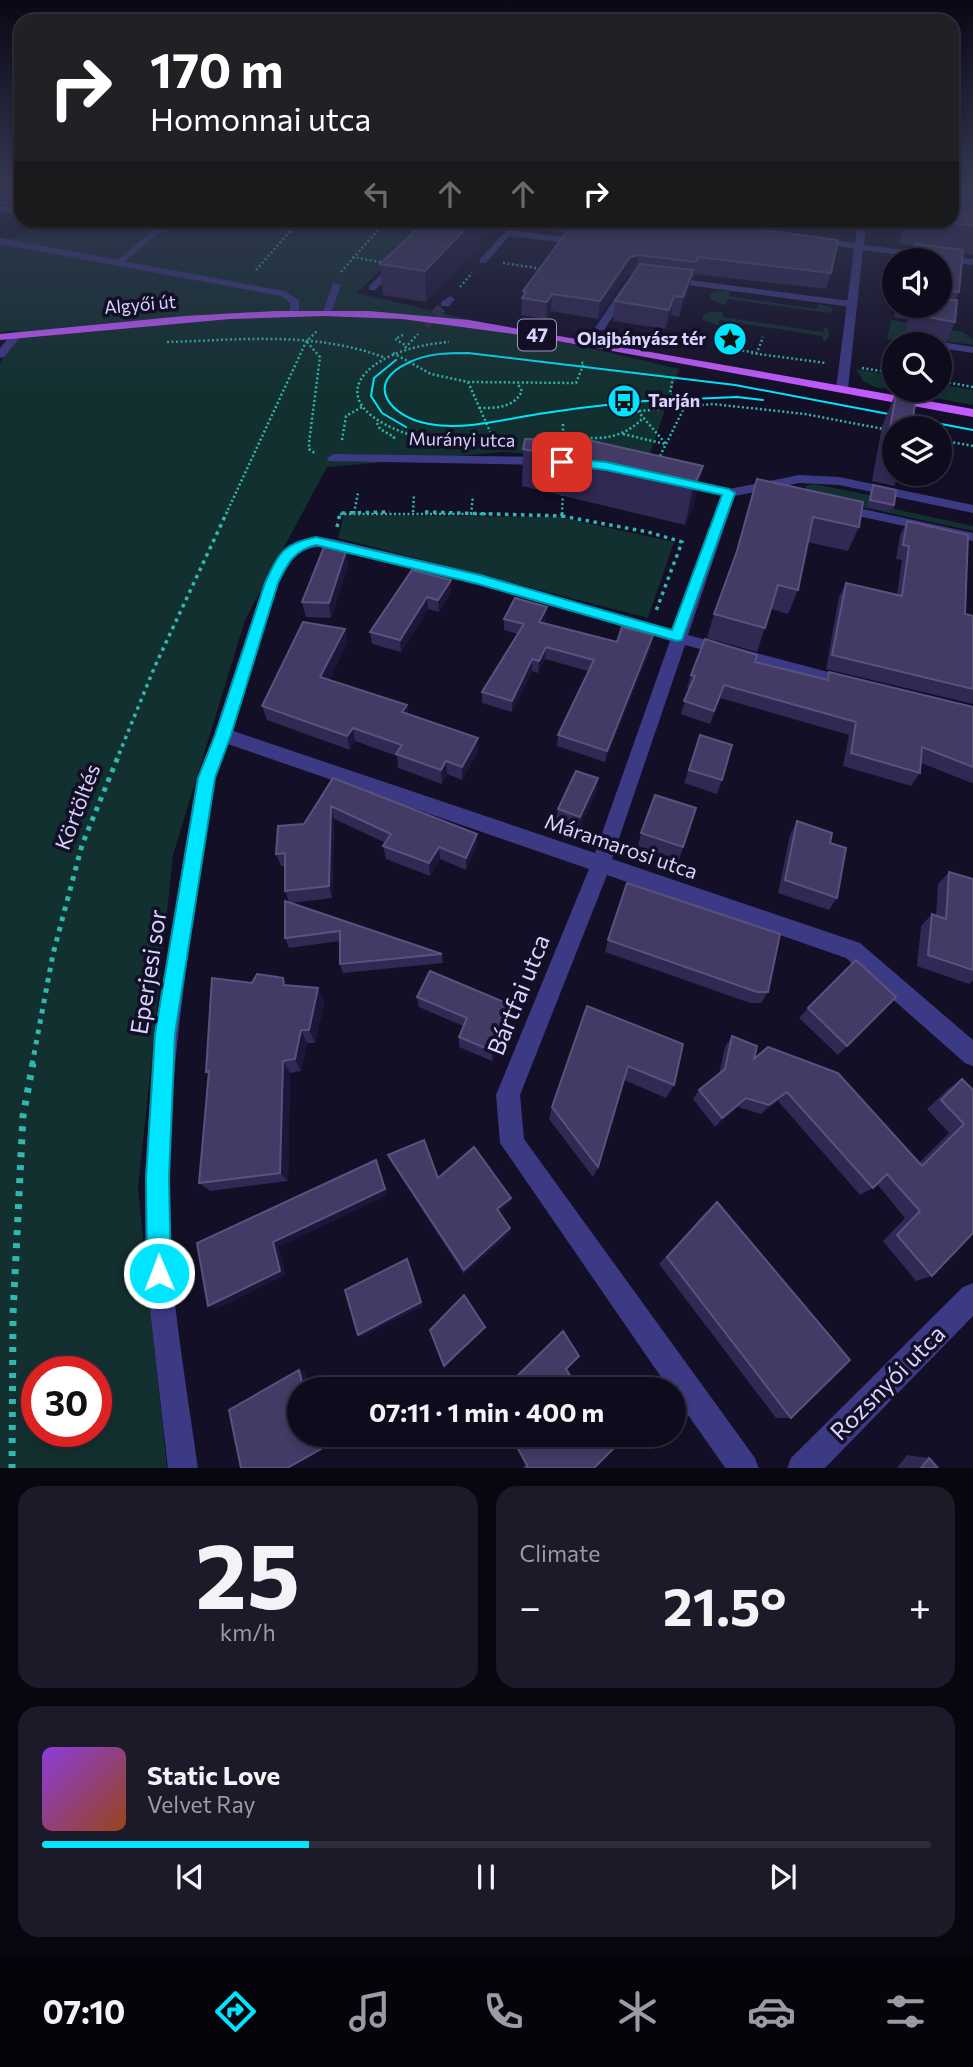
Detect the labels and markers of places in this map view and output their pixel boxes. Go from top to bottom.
place icon: Olajbányász tér [711,320,749,358]
place label: Olajbányász tér [577,327,707,349]
bus stop icon: Tarján [605,382,643,420]
place label: Tarján [648,389,700,411]
pin [532,432,592,492]

